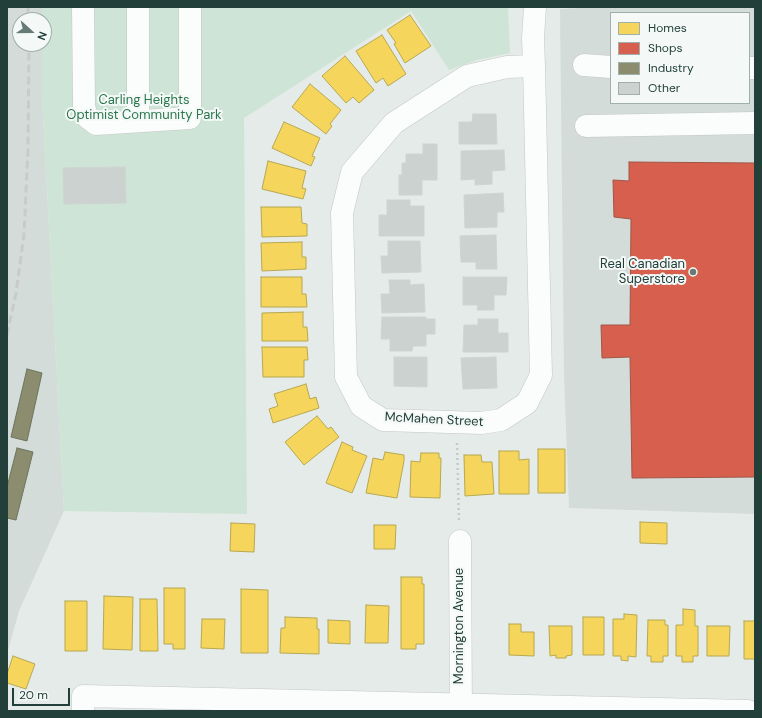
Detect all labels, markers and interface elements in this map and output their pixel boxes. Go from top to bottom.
north arrow [12,12,52,52]
legend [610,12,750,104]
text: Homes [648,20,687,36]
text: N [34,30,50,42]
text: Shops [648,40,683,56]
text: Industry [648,60,694,76]
text: Other [648,80,680,96]
park label: Carling Heights Optimist Community Park [66,93,222,124]
place label: Real Canadian Superstore [600,257,685,288]
marker: Real Canadian Superstore [688,267,698,277]
street label: McMahen Street [384,410,484,430]
street label: Mornington Avenue [452,568,468,684]
scale bar [14,680,72,706]
text: 20 m [19,687,48,703]

